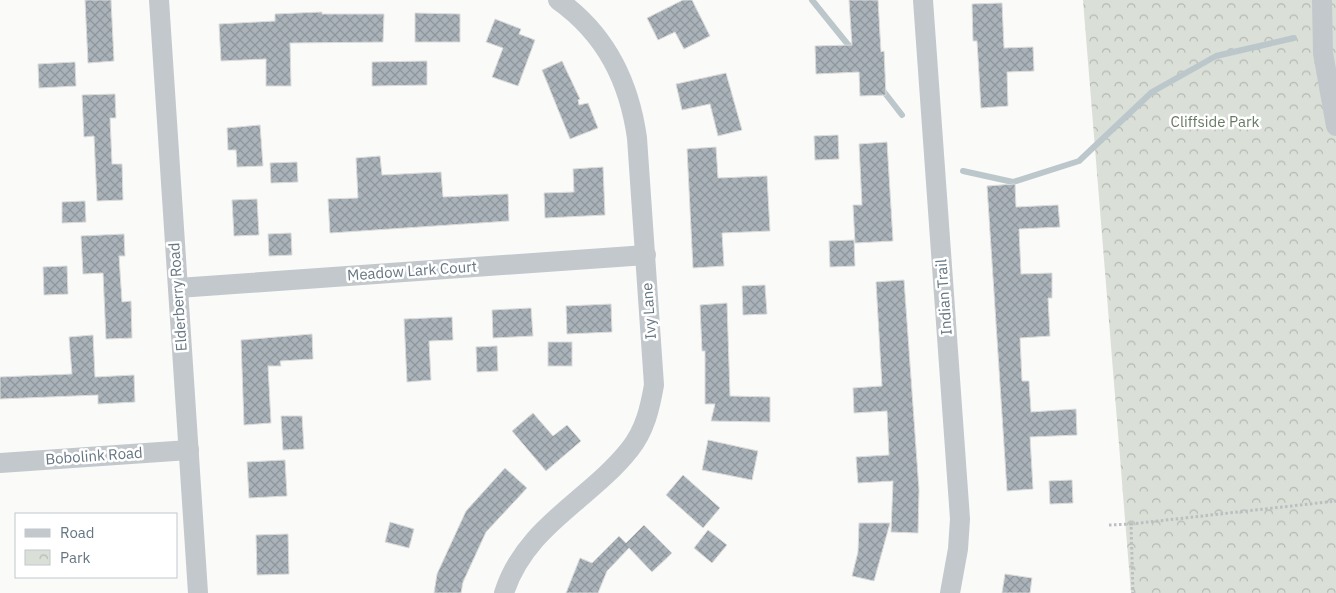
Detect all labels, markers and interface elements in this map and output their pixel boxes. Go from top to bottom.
park label: Cliffside Park [1171,112,1259,131]
street label: Elderberry Road [164,242,191,352]
street label: Meadow Lark Court [346,256,477,285]
street label: Indian Trail [931,258,956,336]
street label: Ivy Lane [637,282,660,340]
street label: Bobolink Road [45,443,143,468]
legend [15,513,178,578]
text: Road [60,523,95,542]
text: Park [60,548,90,567]

